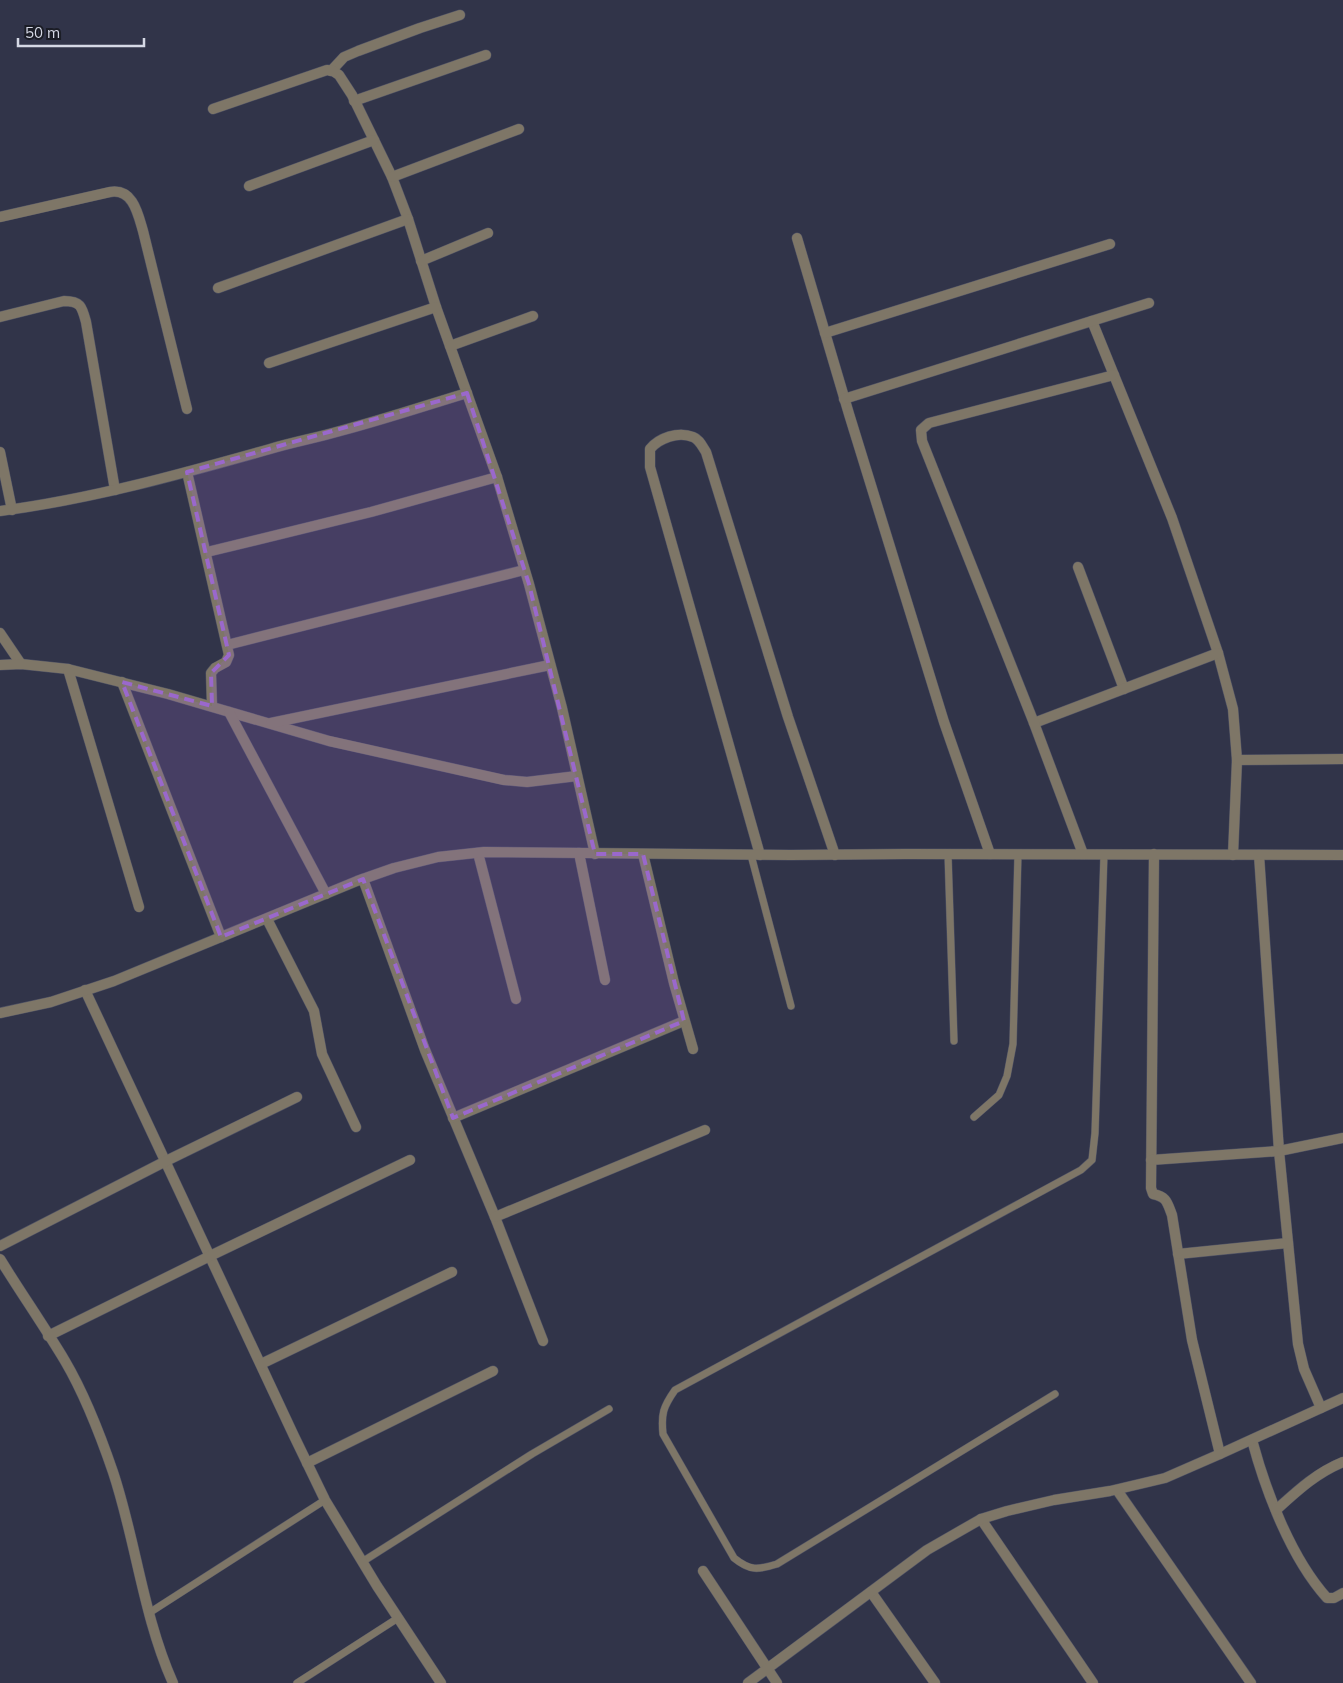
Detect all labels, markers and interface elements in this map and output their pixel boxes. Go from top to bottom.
scale bar [18,15,144,47]
text: 50 m [25,23,60,42]

